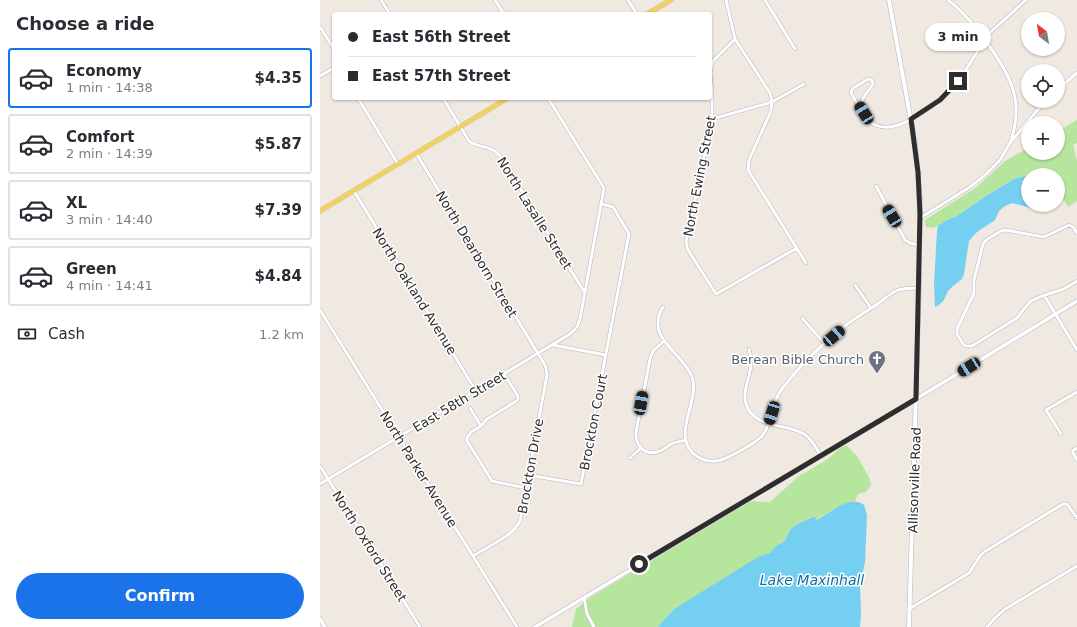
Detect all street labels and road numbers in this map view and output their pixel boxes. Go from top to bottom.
street label: North Ewing Street [680,114,719,238]
street label: North Lasalle Street [494,154,575,272]
street label: North Dearborn Street [433,188,520,320]
street label: North Oakland Avenue [369,225,460,357]
street label: East 58th Street [410,368,508,435]
street label: Brockton Court [577,373,610,472]
street label: North Parker Avenue [377,409,460,530]
street label: Brockton Drive [515,417,546,515]
street label: Allisonville Road [905,427,924,533]
street label: North Oxford Street [329,488,410,604]

